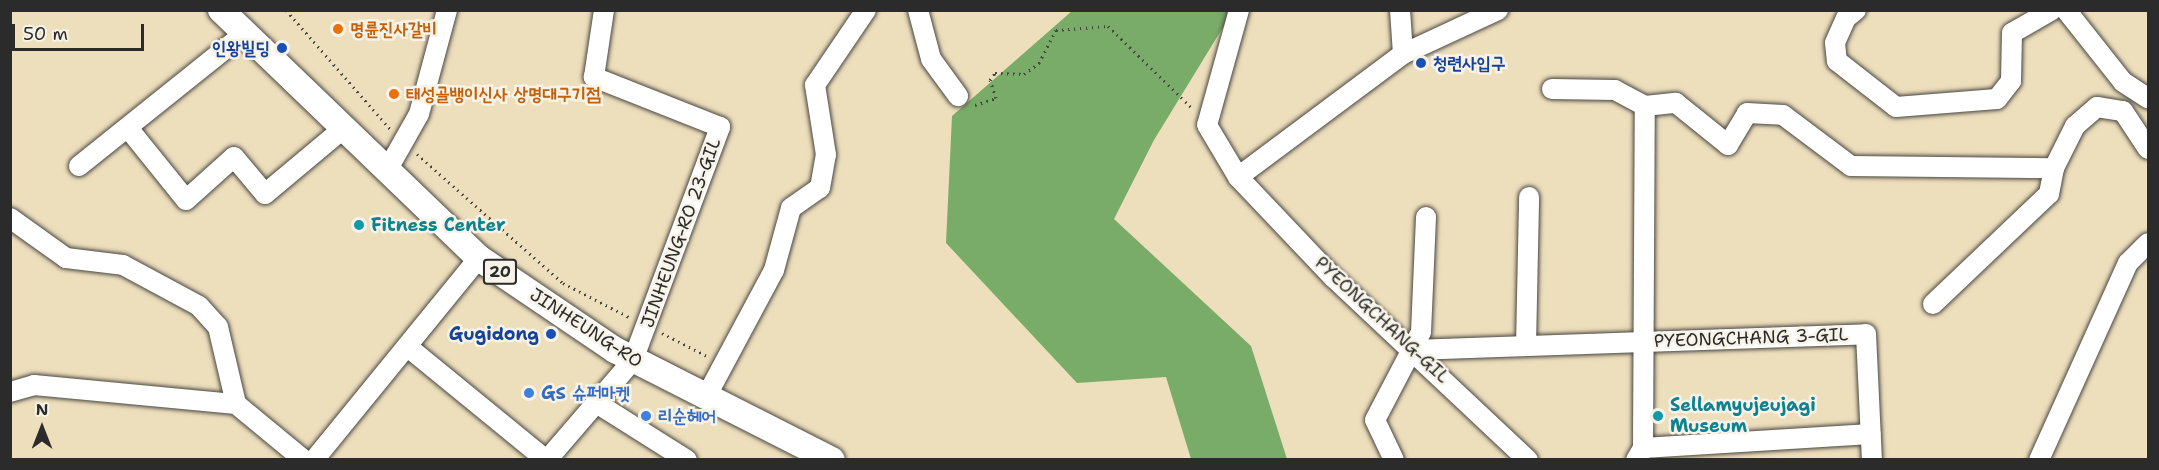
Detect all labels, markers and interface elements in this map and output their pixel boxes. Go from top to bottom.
scale bar [15,12,147,50]
place label: 명륜진사갈비 [350,18,437,40]
text: 50 m [23,22,68,46]
marker: 명륜진사갈비 [331,22,345,36]
place label: 인왕빌딩 [212,37,270,59]
marker: 인왕빌딩 [275,41,289,55]
place label: 청련사입구 [1433,52,1505,74]
marker: 청련사입구 [1414,56,1428,70]
place label: 태성골뱅이신사 상명대구기점 [406,83,600,105]
marker: 태성골뱅이신사 상명대구기점 [387,87,401,101]
street label: JINHEUNG-RO 23-GIL [637,135,725,331]
place label: Fitness Center [371,214,506,236]
marker: Fitness Center [352,218,366,232]
street label: PYEONGCHANG-GIL [1310,252,1454,388]
road number: 20 [482,259,518,285]
street label: JINHEUNG-RO [526,284,646,372]
place label: Gugidong [449,323,539,345]
street label: PYEONGCHANG 3-GIL [1653,324,1849,352]
marker: Gugidong [544,327,558,341]
place label: GS 슈퍼마켓 [541,382,630,404]
marker: GS 슈퍼마켓 [522,386,536,400]
place label: Sellamyujeujagi Museum [1670,395,1816,438]
north arrow [12,398,72,458]
text: N [36,399,48,420]
place label: 리순헤어 [658,405,716,427]
marker: 리순헤어 [639,409,653,423]
marker: Sellamyujeujagi Museum [1651,409,1665,423]

